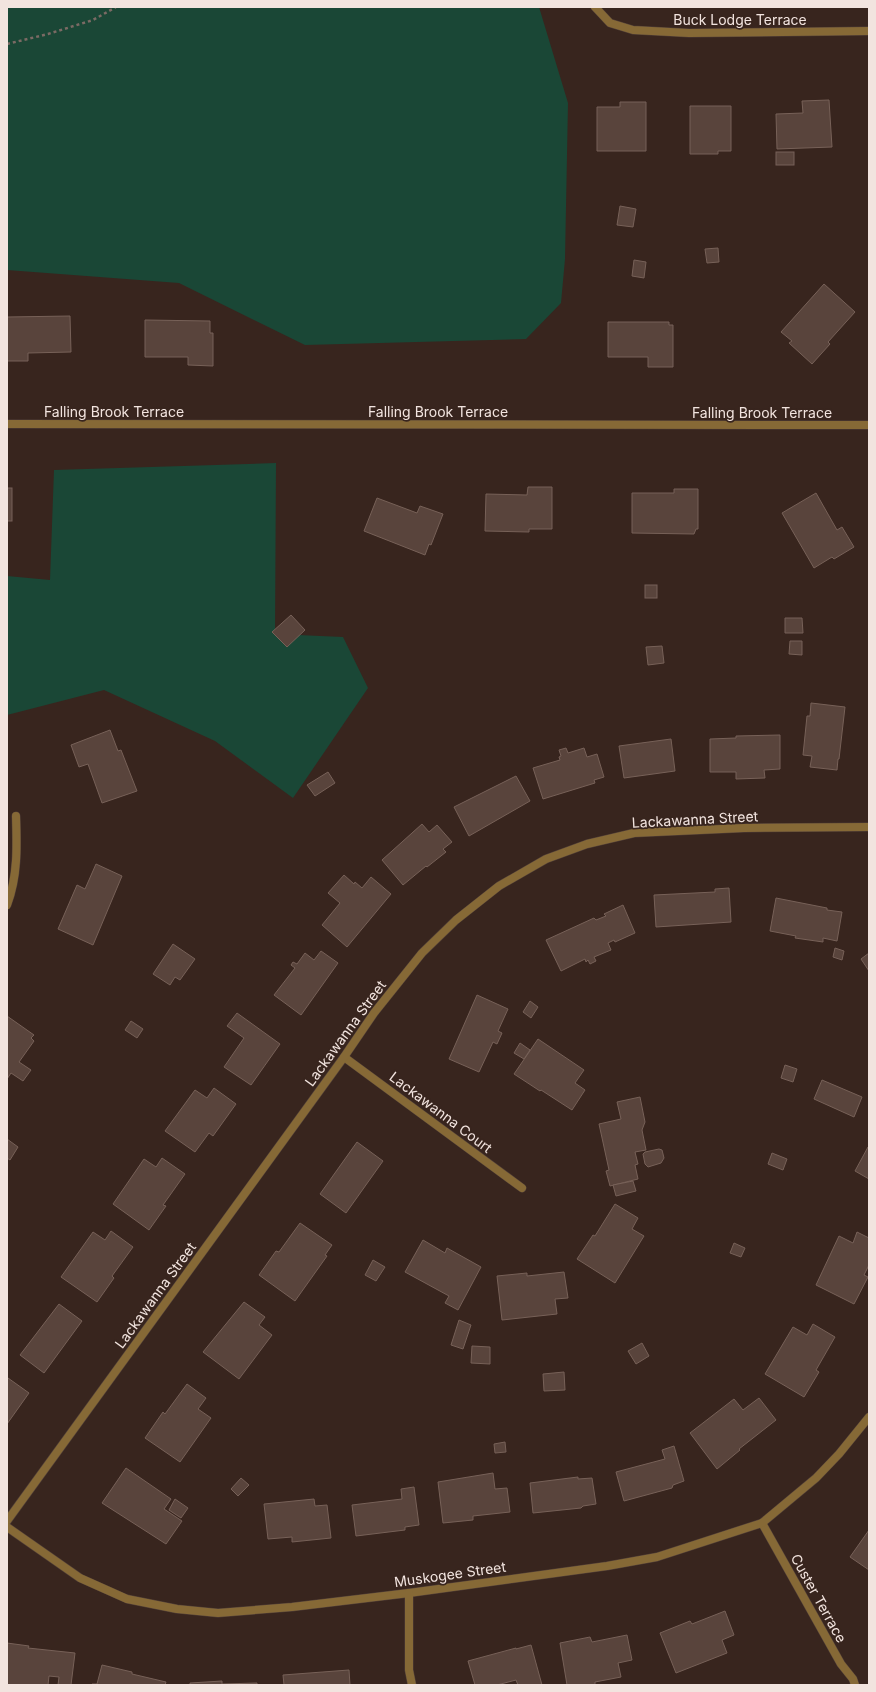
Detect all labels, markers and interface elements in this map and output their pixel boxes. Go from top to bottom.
street label: Buck Lodge Terrace [673,11,807,28]
street label: Falling Brook Terrace [44,403,184,420]
street label: Falling Brook Terrace [368,403,508,420]
street label: Falling Brook Terrace [692,404,832,421]
street label: Lackawanna Street [631,807,759,831]
street label: Lackawanna Street [301,977,389,1089]
street label: Lackawanna Court [386,1068,496,1156]
street label: Lackawanna Street [111,1239,199,1351]
street label: Custer Terrace [788,1551,850,1645]
street label: Muskogee Street [393,1558,507,1590]

